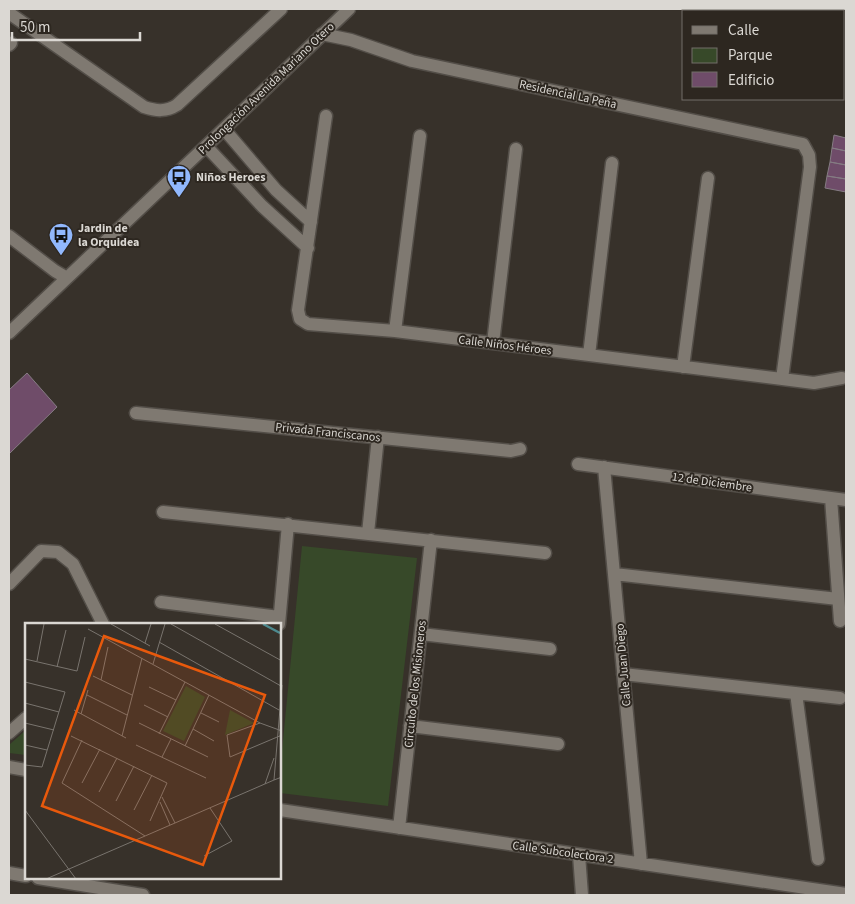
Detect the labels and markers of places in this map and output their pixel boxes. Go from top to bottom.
bus stop icon: Niños Heroes [166,164,192,198]
place label: Niños Heroes [196,169,266,186]
place label: Jardin de la Orquidea [78,220,139,251]
bus stop icon: Jardin de la Orquidea [48,222,74,256]

